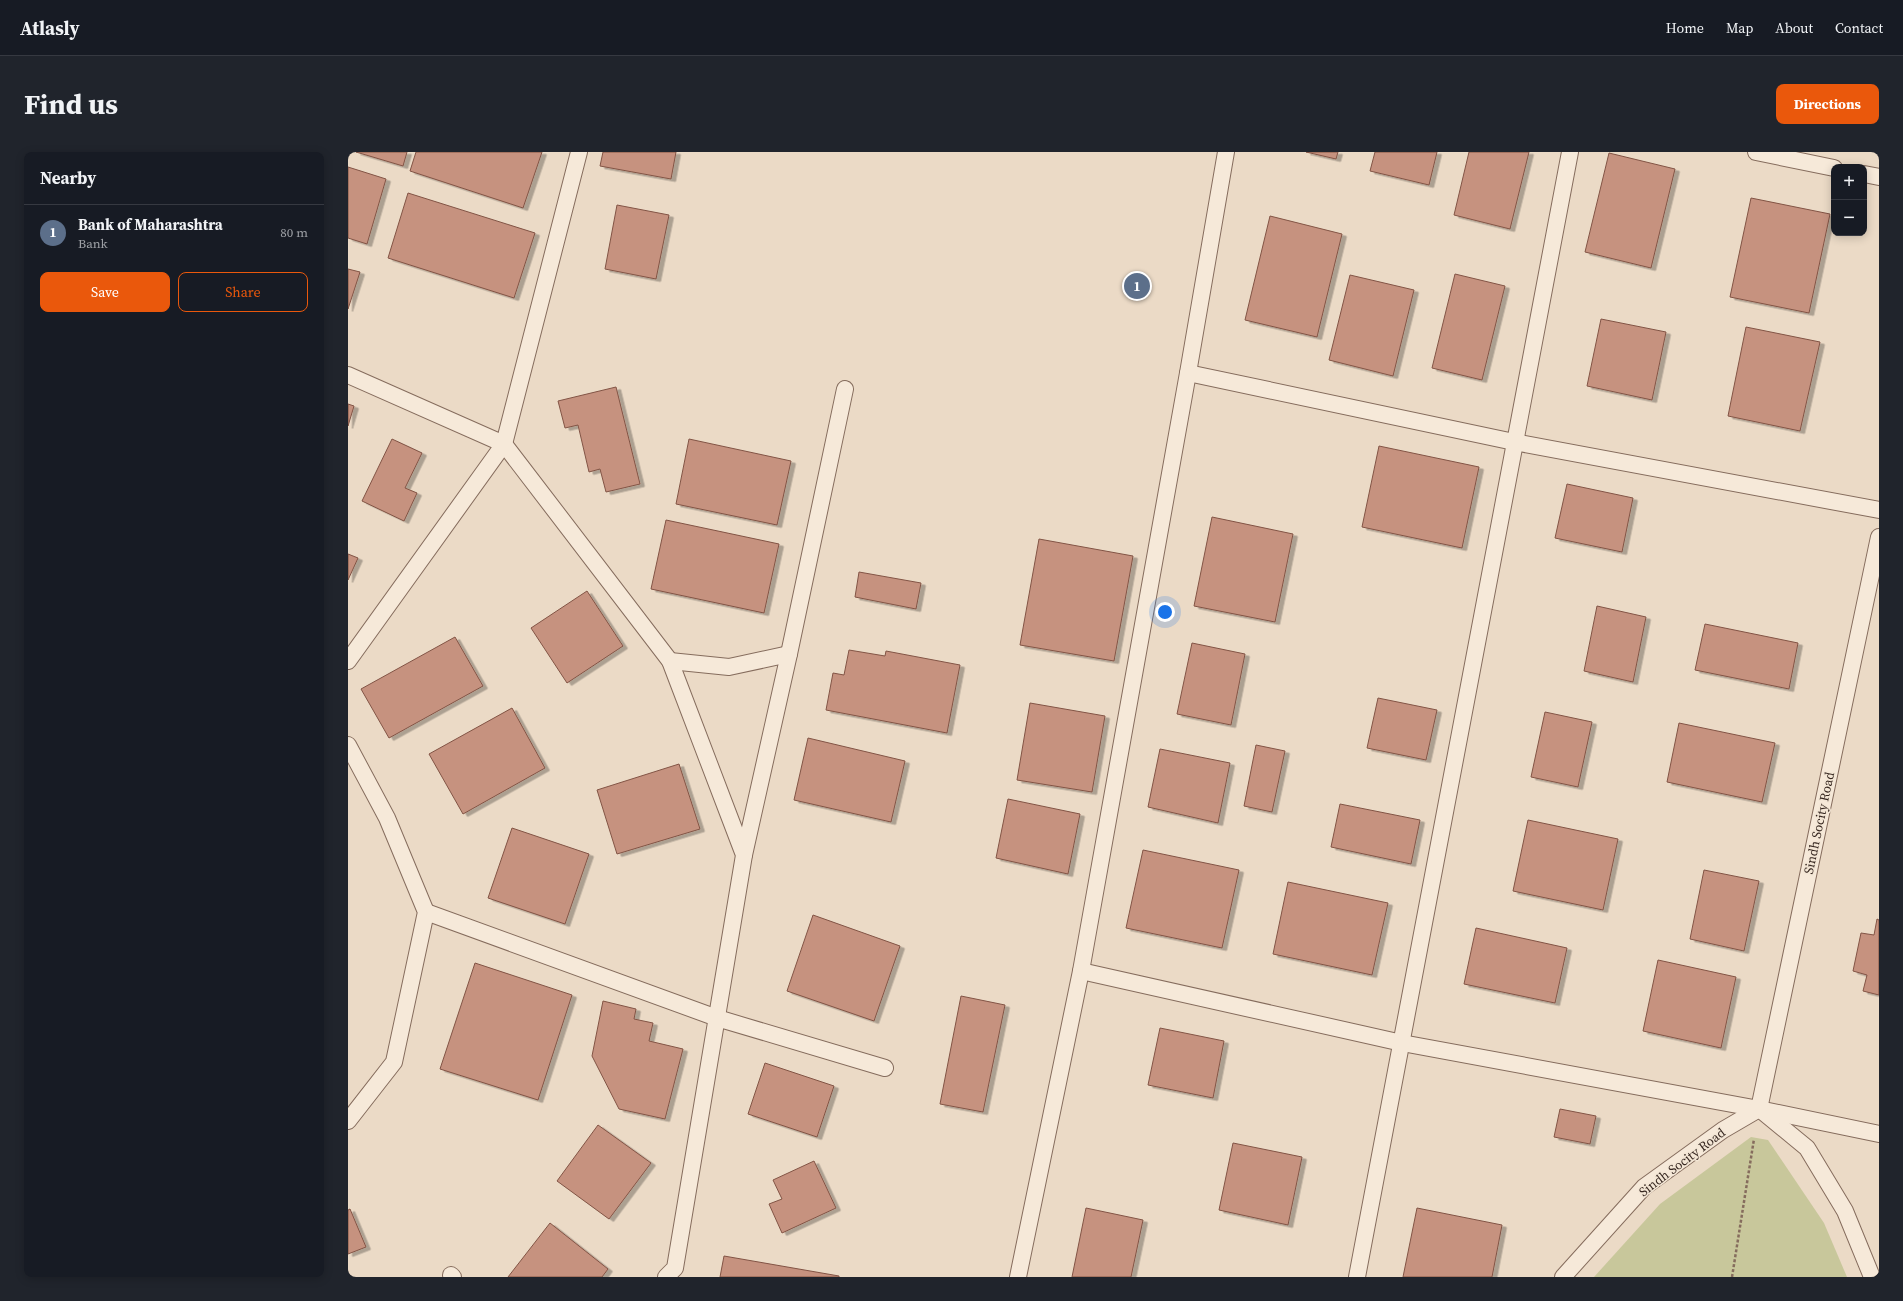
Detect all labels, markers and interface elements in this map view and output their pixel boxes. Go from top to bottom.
text: Atlasly [20,15,80,41]
text: Home [1666,18,1704,38]
text: Map [1726,18,1753,38]
text: About [1775,18,1813,38]
text: Contact [1835,18,1883,38]
button: Directions [1776,84,1879,124]
text: Find us [24,85,118,123]
map controls [1831,164,1867,236]
button: + [1831,164,1867,200]
text: Nearby [40,166,96,190]
button: − [1831,200,1867,236]
text: Bank of Maharashtra [78,214,223,235]
text: 1 [49,224,57,241]
text: 80 m [280,224,308,241]
text: Bank [78,235,108,252]
pin: 1 [1124,271,1150,301]
button: Save [40,272,170,312]
button: Share [178,272,308,312]
your location [1155,602,1175,622]
street label: Sindh Socity Road [1800,770,1838,876]
street label: Sindh Socity Road [1635,1124,1729,1200]

